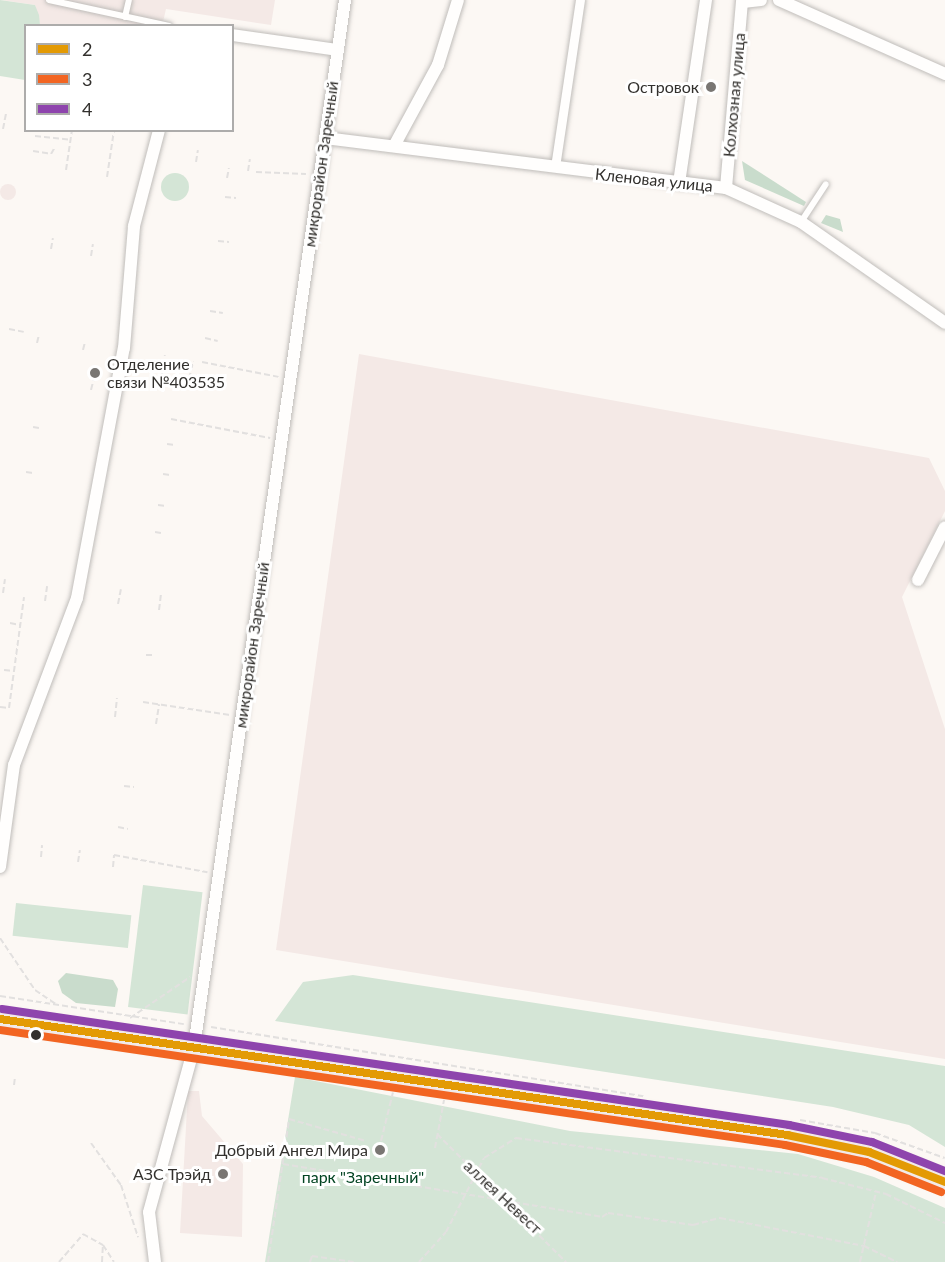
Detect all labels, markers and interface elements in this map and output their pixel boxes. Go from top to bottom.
legend [24,24,234,132]
street label: Колхозная улица [719,32,749,158]
text: 2 [82,38,92,60]
text: 3 [82,68,92,90]
place label: Островок [627,77,699,97]
street label: микрорайон Заречный [300,80,342,248]
marker: Островок [704,80,718,94]
text: 4 [82,98,92,120]
street label: Кленовая улица [594,164,714,196]
place label: Отделение связи №403535 [107,354,225,392]
marker: Отделение связи №403535 [88,366,102,380]
street label: микрорайон Заречный [231,561,273,729]
unlabelled marker [30,1029,42,1041]
place label: Добрый Ангел Мира [215,1140,368,1160]
marker: Добрый Ангел Мира [373,1143,387,1157]
street label: аллея Невест [460,1156,546,1238]
place label: АЗС Трэйд [133,1164,211,1184]
marker: АЗС Трэйд [216,1167,230,1181]
park label: парк "Заречный" [302,1167,424,1187]

